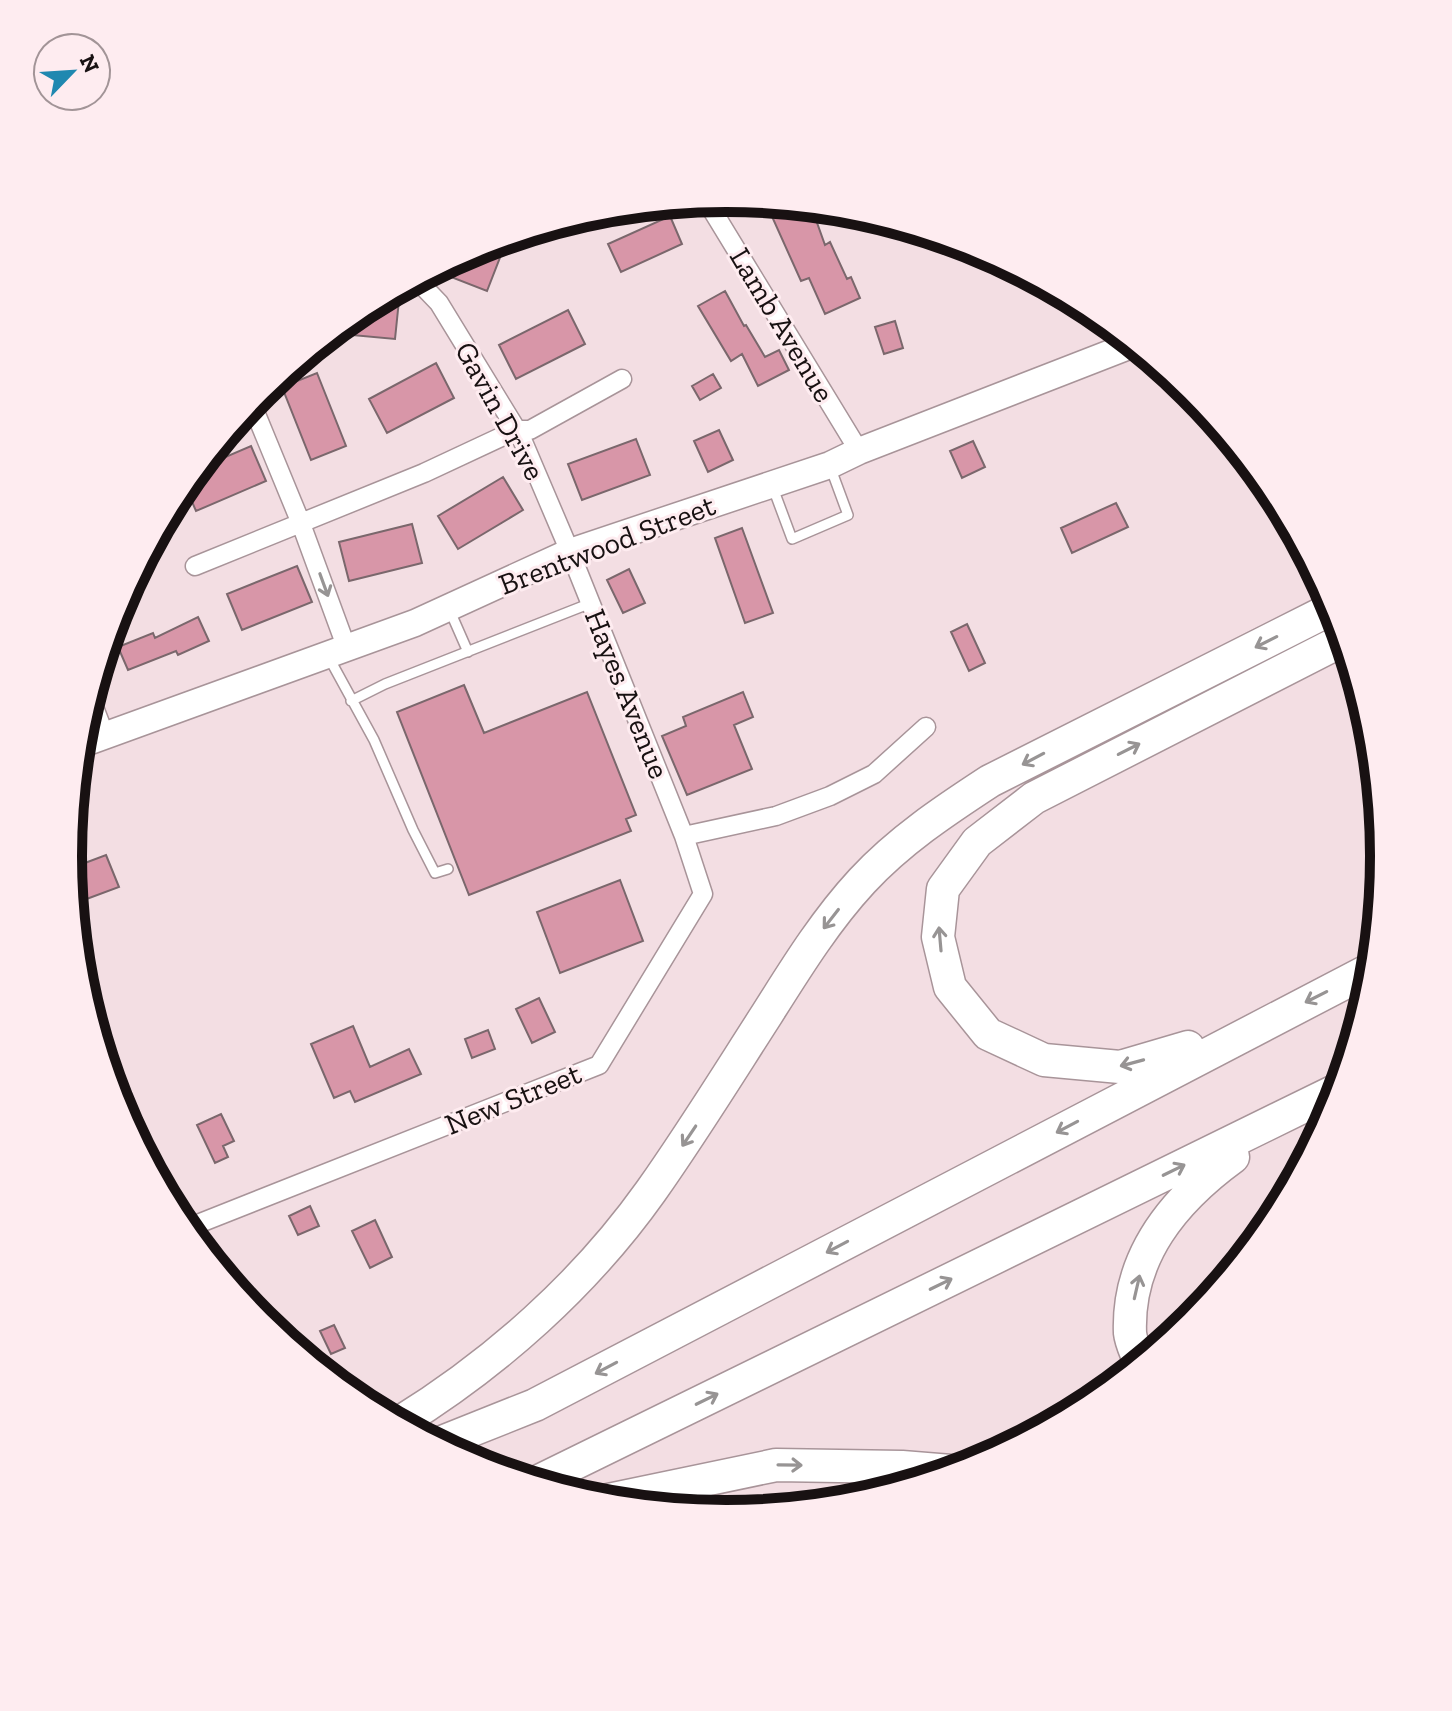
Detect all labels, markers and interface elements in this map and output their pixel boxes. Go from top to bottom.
north arrow [32,32,112,112]
text: N [74,50,106,77]
street label: Lamb Avenue [722,241,842,409]
street label: Gavin Drive [447,335,553,487]
street label: Brentwood Street [494,487,720,603]
one-way arrow [318,572,332,597]
street label: Hayes Avenue [577,604,677,784]
one-way arrow [1254,635,1278,651]
one-way arrow [1117,740,1141,756]
one-way arrow [1022,751,1045,767]
one-way arrow [823,908,840,929]
one-way arrow [932,926,947,953]
one-way arrow [1305,989,1329,1005]
street label: New Street [440,1055,586,1143]
one-way arrow [1119,1057,1145,1072]
one-way arrow [1056,1119,1079,1135]
one-way arrow [680,1124,696,1147]
one-way arrow [1162,1162,1186,1177]
one-way arrow [825,1240,849,1256]
one-way arrow [1130,1275,1145,1301]
one-way arrow [928,1276,952,1291]
one-way arrow [595,1360,619,1376]
one-way arrow [695,1391,719,1406]
one-way arrow [776,1457,803,1473]

